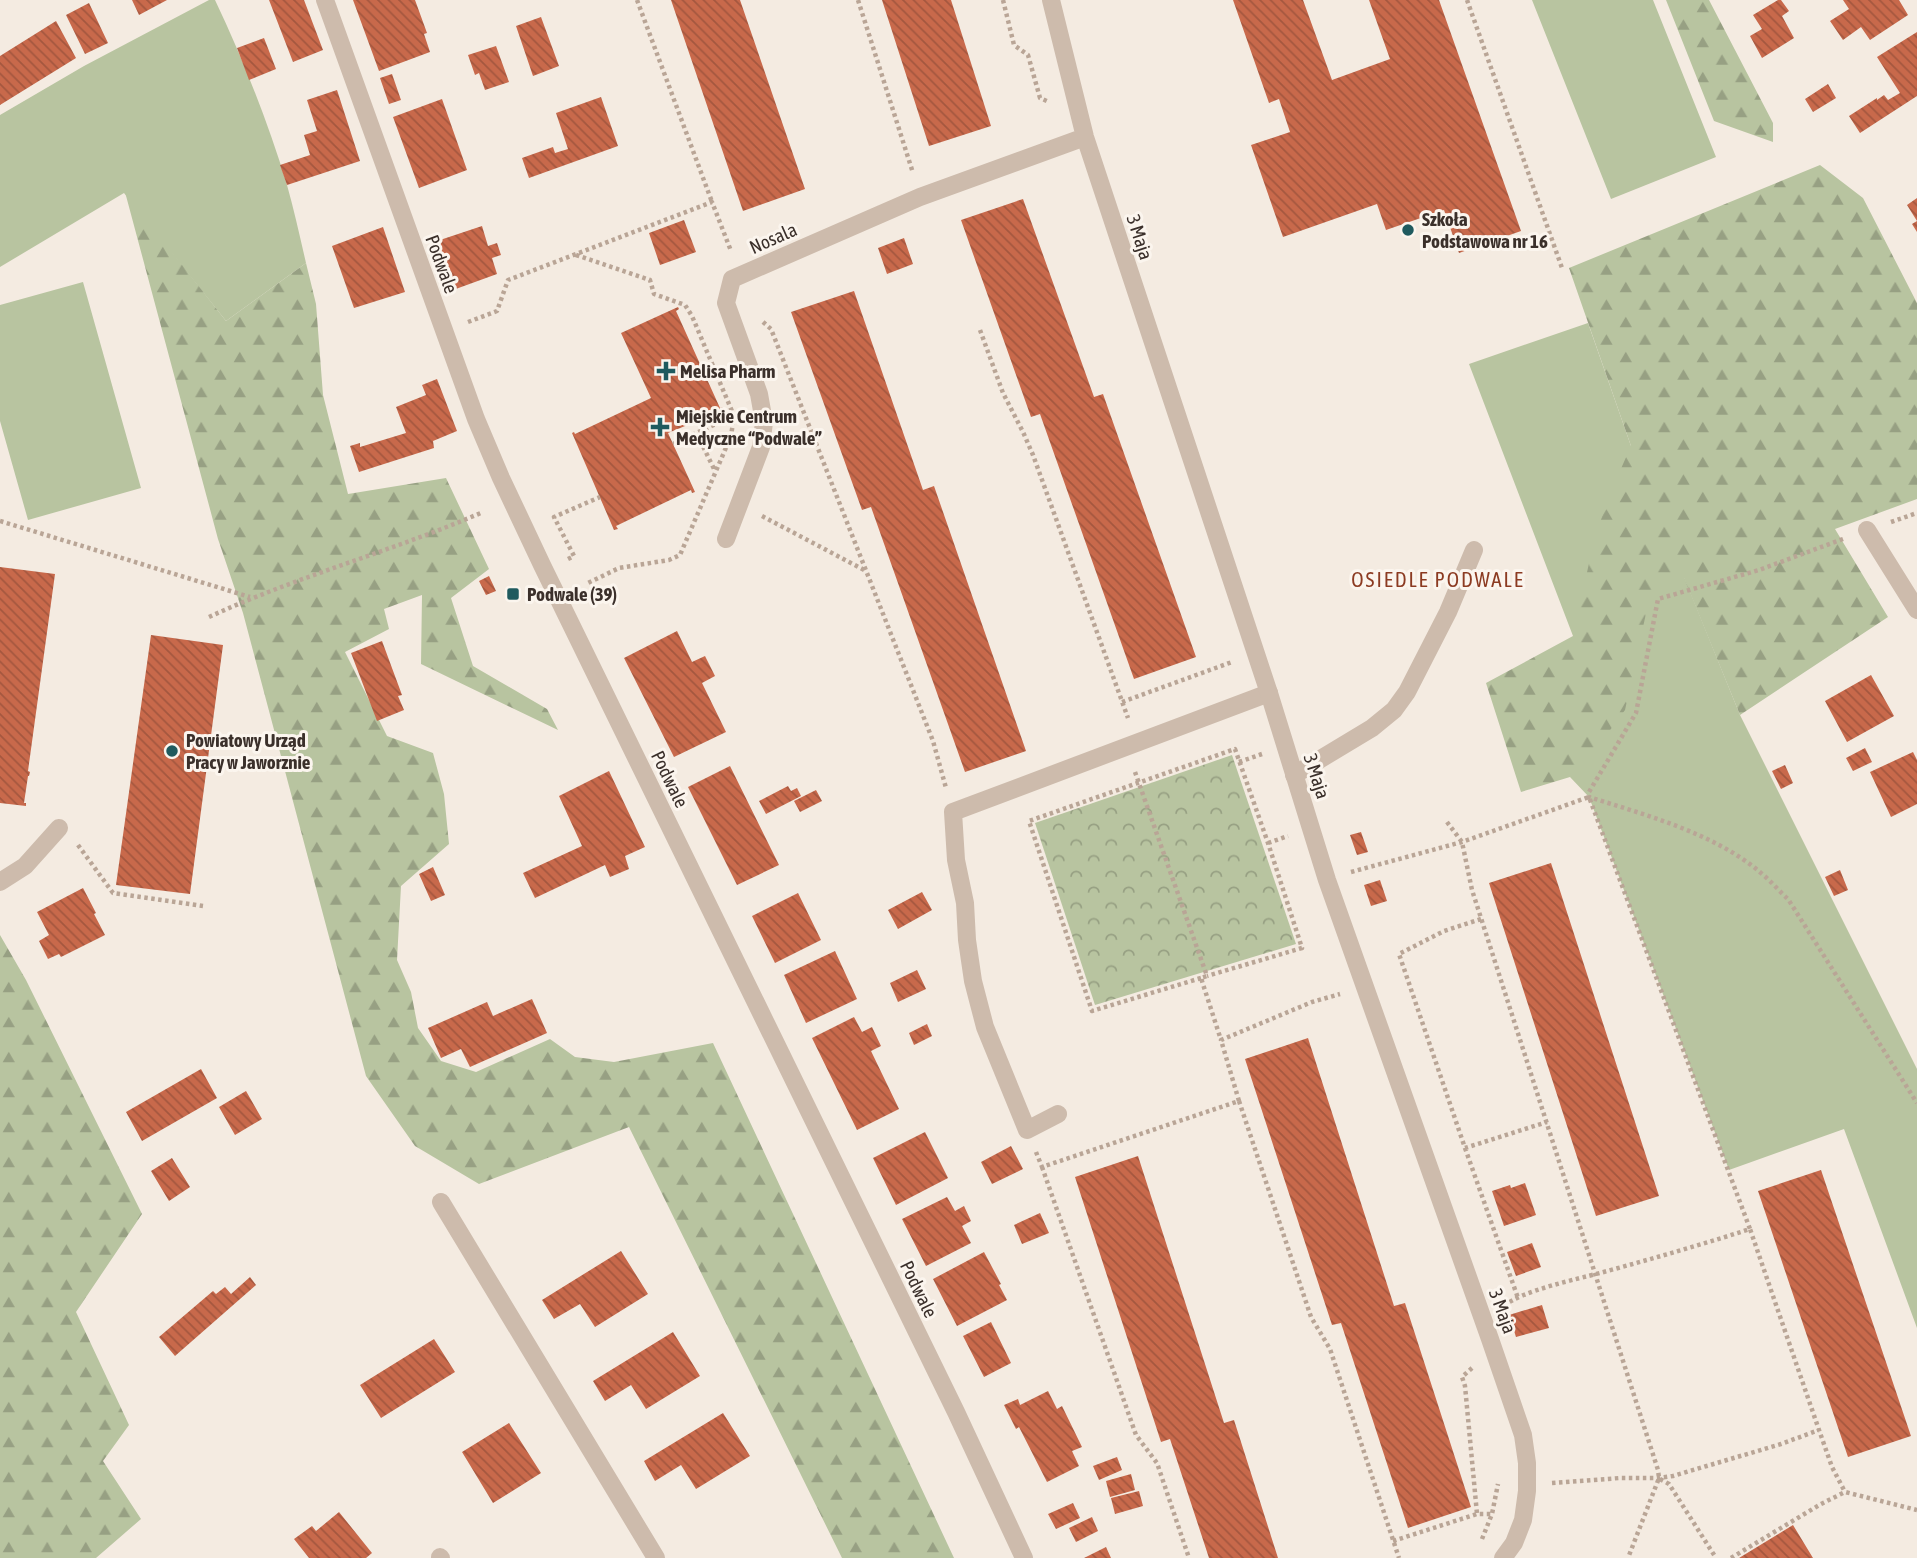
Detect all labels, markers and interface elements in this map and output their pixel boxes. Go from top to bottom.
place label: Szkoła Podstawowa nr 16 [1422,208,1548,252]
street label: 3 Maja [1122,212,1158,262]
street label: Nosala [746,218,800,258]
marker: Szkoła Podstawowa nr 16 [1400,222,1416,238]
street label: Podwale [421,232,463,296]
place label: Melisa Pharm [680,360,776,382]
marker: Melisa Pharm [658,363,674,379]
place label: Miejskie Centrum Medyczne “Podwale” [676,405,822,449]
marker: Miejskie Centrum Medyczne “Podwale” [650,417,670,437]
district label: OSIEDLE PODWALE [1351,567,1525,591]
place label: Podwale (39) [527,583,617,605]
marker: Podwale (39) [505,586,521,602]
place label: Powiatowy Urząd Pracy w Jaworznie [186,729,311,773]
marker: Powiatowy Urząd Pracy w Jaworznie [164,743,180,759]
street label: Podwale [647,747,693,811]
street label: 3 Maja [1299,751,1335,801]
street label: Podwale [896,1257,942,1321]
street label: 3 Maja [1485,1285,1521,1337]

